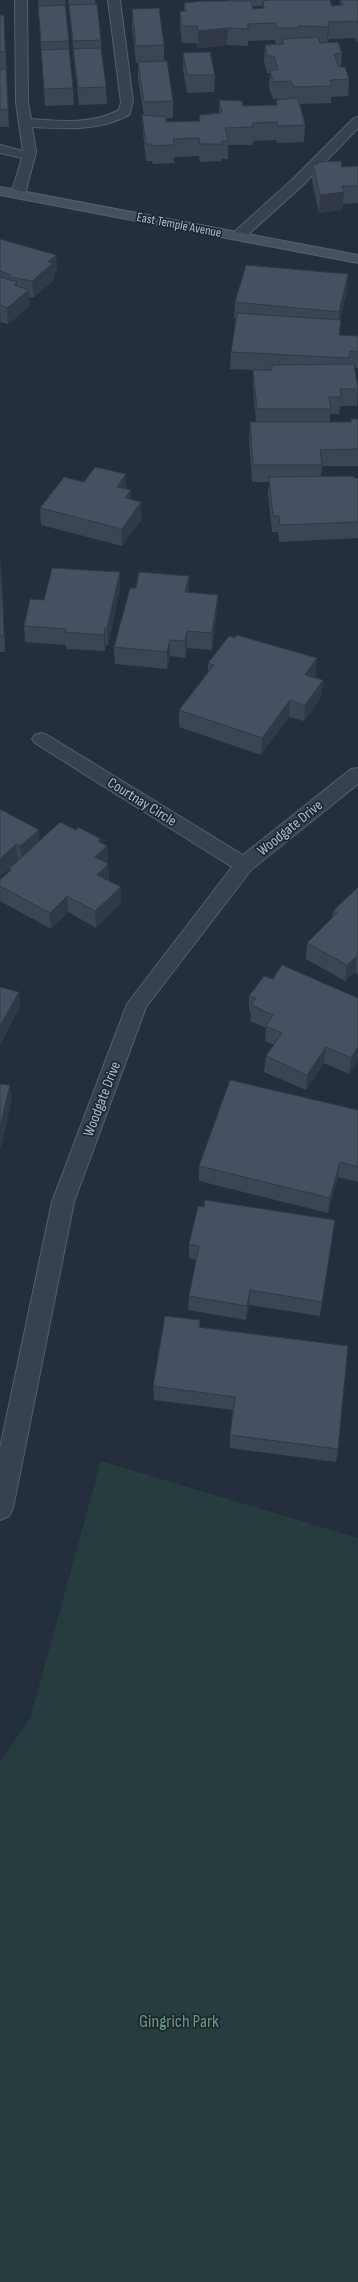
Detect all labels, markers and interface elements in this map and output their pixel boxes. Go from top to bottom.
street label: East Temple Avenue [135,209,223,241]
street label: Courtnay Circle [104,773,180,831]
street label: Woodgate Drive [253,796,327,860]
street label: Woodgate Drive [79,1059,125,1139]
park label: Gingrich Park [139,2011,219,2032]

